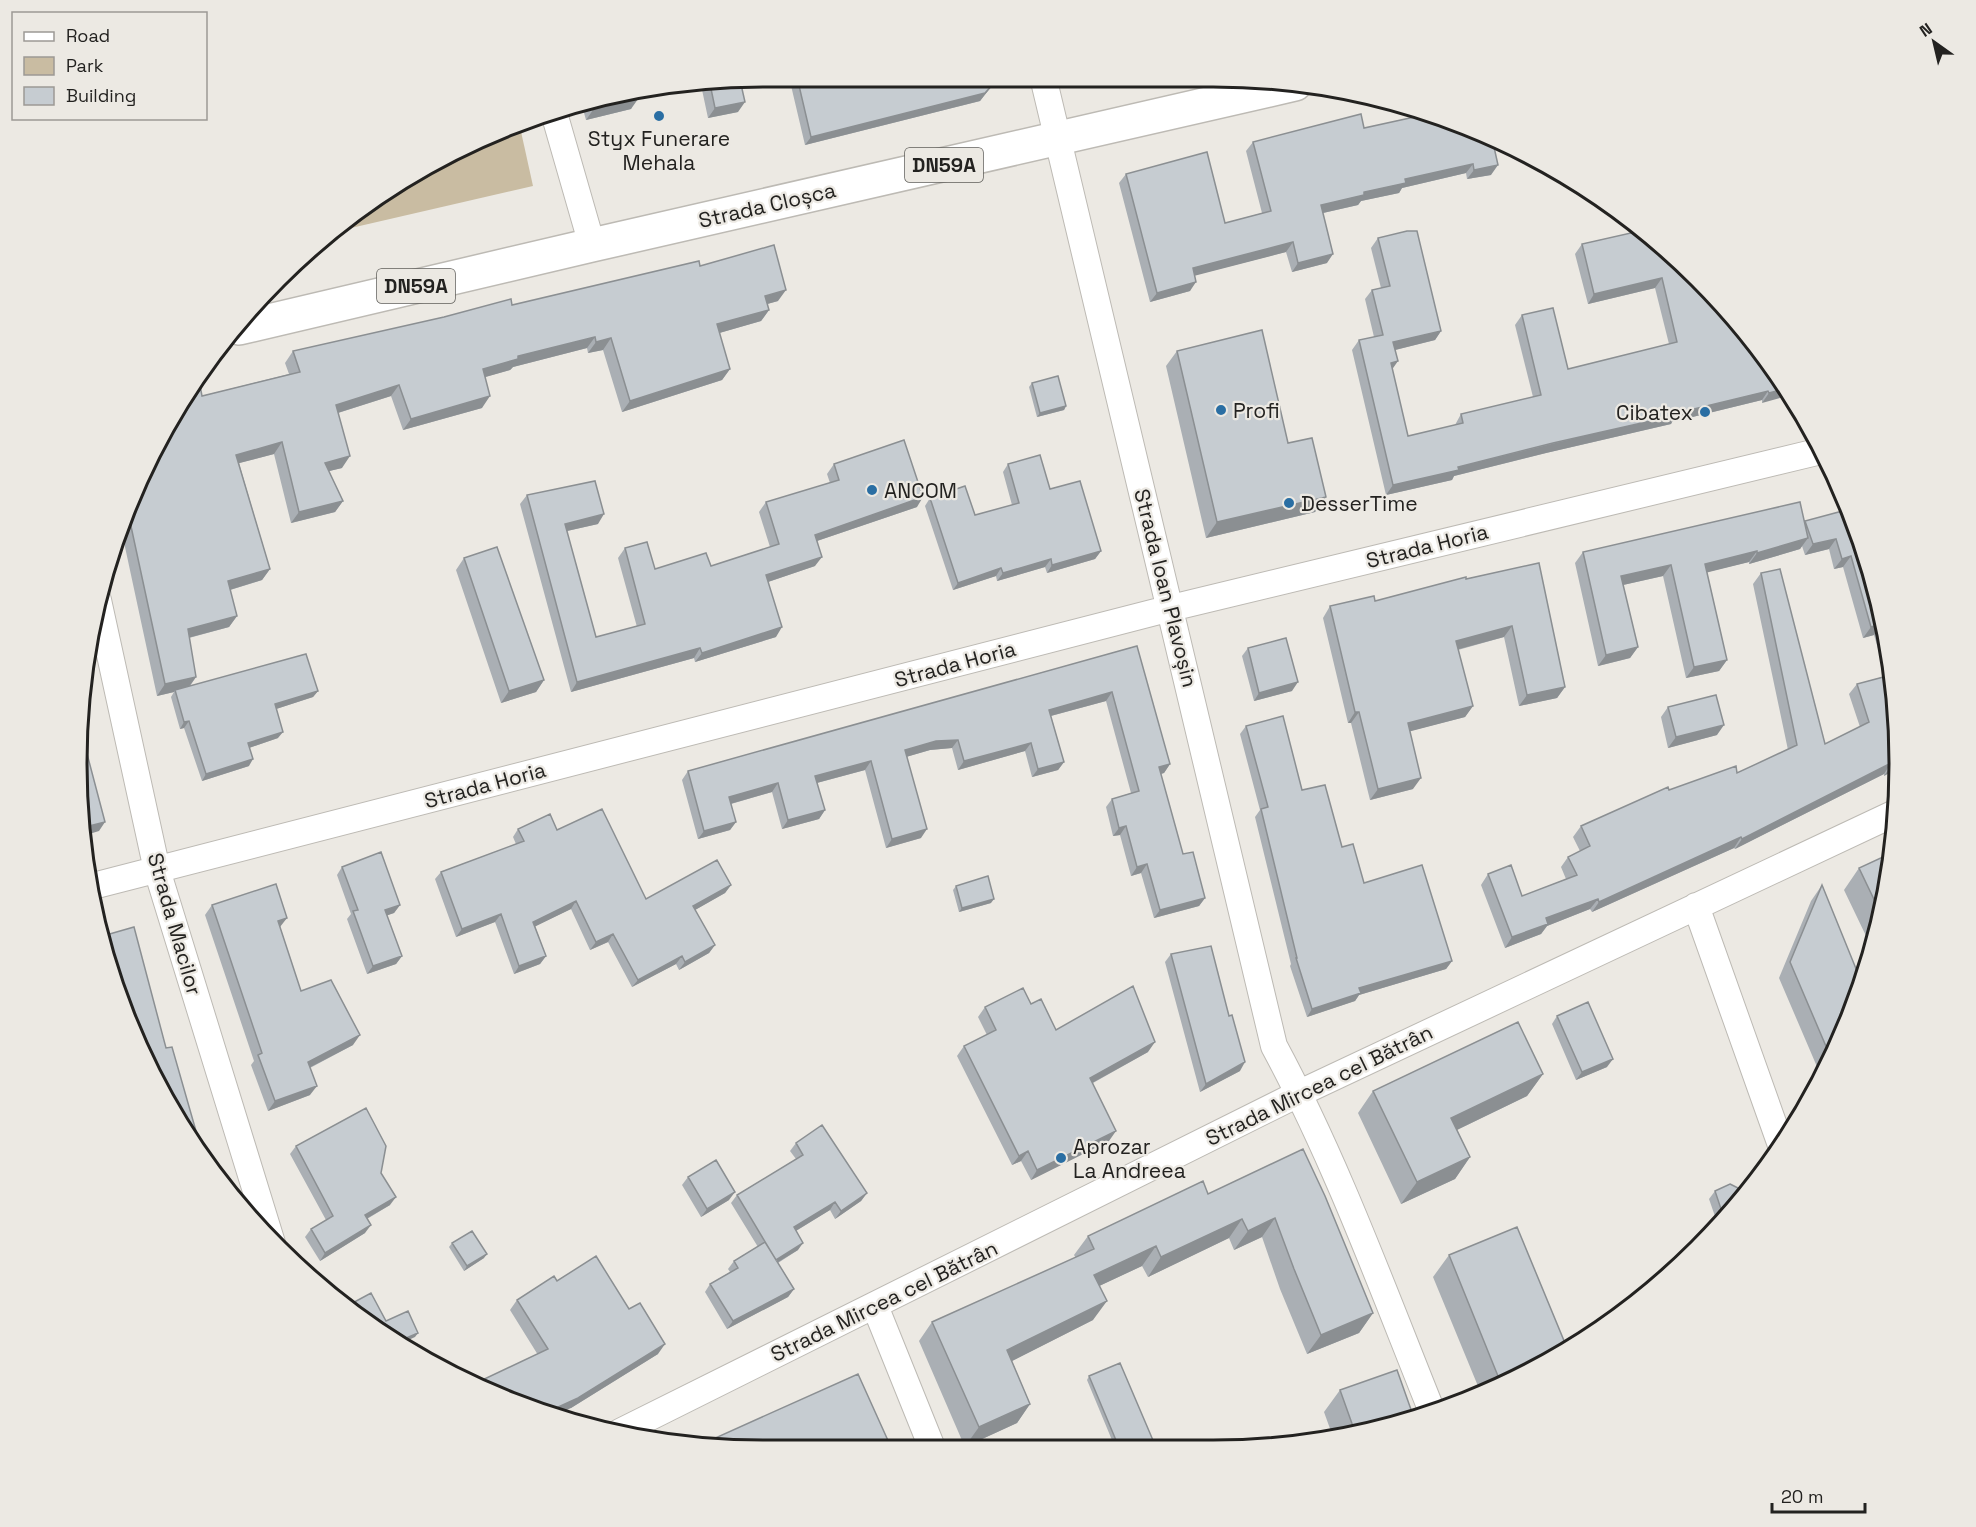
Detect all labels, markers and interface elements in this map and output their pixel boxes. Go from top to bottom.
legend [12,12,207,120]
north arrow [1904,12,1964,72]
text: N [1916,18,1936,42]
text: Road [66,24,110,47]
text: Park [66,54,104,77]
text: Building [66,84,136,107]
marker: Styx Funerare Mehala [652,109,666,123]
place label: Styx Funerare Mehala [588,125,730,176]
road number: DN59A [905,148,983,182]
street label: Strada Cloșca [696,176,838,234]
road number: DN59A [377,269,455,303]
place label: Profi [1233,397,1280,424]
place label: Cibatex [1616,399,1693,426]
marker: Profi [1214,403,1228,417]
marker: Cibatex [1698,405,1712,419]
place label: ANCOM [884,477,957,504]
marker: ANCOM [865,483,879,497]
street label: Strada Ioan Plavoșin [1128,486,1204,690]
place label: DesserTime [1301,490,1418,517]
marker: DesserTime [1282,496,1296,510]
street label: Strada Horia [1363,518,1491,574]
street label: Strada Horia [891,635,1019,693]
street label: Strada Horia [421,756,549,814]
street label: Strada Macilor [142,850,208,998]
street label: Strada Mircea cel Bătrân [1201,1018,1437,1152]
place label: Aprozar La Andreea [1073,1133,1186,1184]
marker: Aprozar La Andreea [1054,1151,1068,1165]
street label: Strada Mircea cel Bătrân [766,1234,1002,1368]
scale bar [1772,1476,1865,1514]
text: 20 m [1781,1485,1824,1508]

